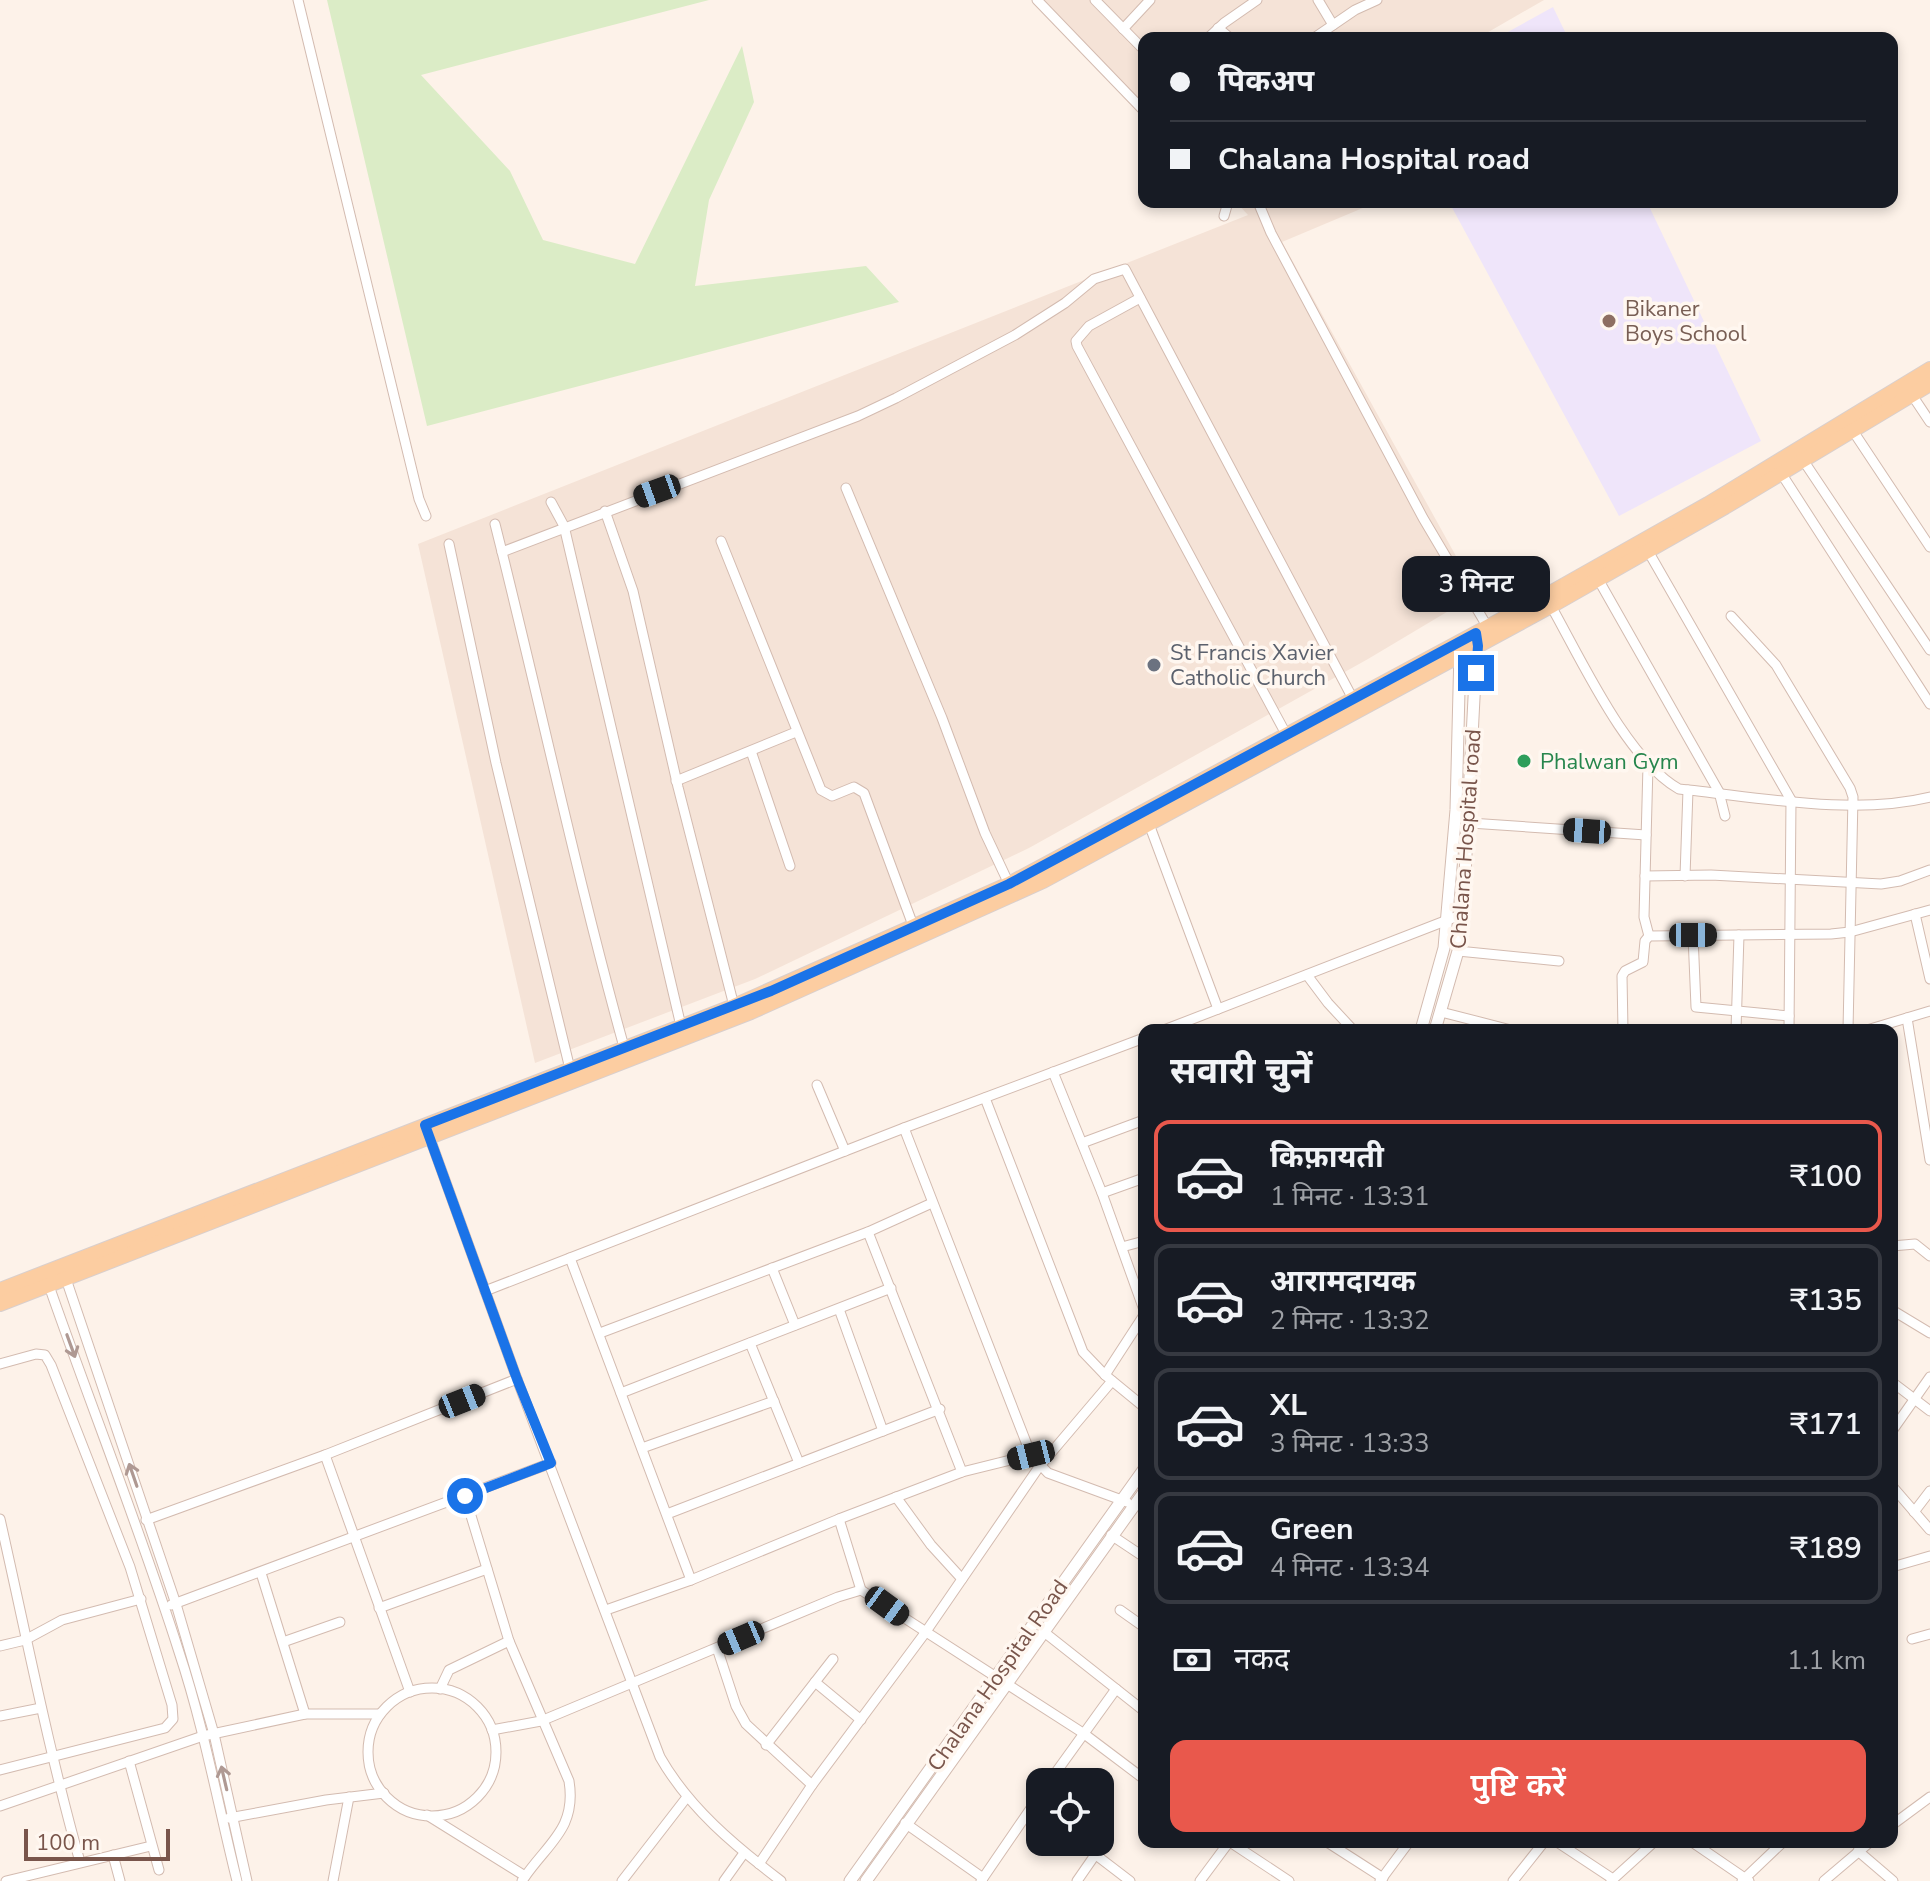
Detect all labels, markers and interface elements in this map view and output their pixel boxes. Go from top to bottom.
text: पिकअप [1218,61,1314,102]
text: Chalana Hospital road [1218,139,1530,180]
place label: Bikaner Boys School [1625,294,1747,349]
marker: Bikaner Boys School [1600,312,1618,330]
car [630,472,684,510]
callout: 3 मिनट [1402,557,1550,613]
text: 3 मिनट [1438,566,1514,601]
place label: St Francis Xavier Catholic Church [1170,638,1334,693]
route end [1458,655,1494,691]
marker: St Francis Xavier Catholic Church [1145,656,1163,674]
street label: Chalana Hospital road [1443,728,1489,950]
place label: Phalwan Gym [1540,747,1679,777]
marker: Phalwan Gym [1515,752,1533,770]
car [1562,817,1612,845]
car [1669,923,1717,947]
text: सवारी चुनें [1170,1047,1312,1096]
text: किफ़ायती [1270,1137,1384,1178]
icon: car [1174,1140,1246,1212]
text: ₹100 [1790,1156,1862,1197]
text: 1 मिनट · 13:31 [1270,1179,1430,1214]
text: आरामदायक [1270,1261,1416,1302]
icon: car [1174,1264,1246,1336]
text: ₹135 [1790,1280,1862,1321]
text: 2 मिनट · 13:32 [1270,1303,1430,1338]
one-way arrow [65,1333,79,1358]
car [435,1381,489,1421]
text: XL [1270,1385,1307,1426]
icon: car [1174,1388,1246,1460]
text: ₹171 [1790,1404,1862,1445]
text: 3 मिनट · 13:33 [1270,1426,1430,1461]
car [1005,1438,1057,1472]
one-way arrow [125,1463,140,1488]
route start [447,1478,483,1514]
text: Green [1270,1509,1354,1550]
icon: car [1174,1512,1246,1584]
text: ₹189 [1790,1528,1862,1569]
text: 4 मिनट · 13:34 [1270,1550,1430,1585]
street label: Chalana Hospital Road [920,1574,1075,1777]
car [861,1582,913,1630]
car [714,1618,768,1658]
icon: cash [1170,1638,1214,1682]
text: नकद [1234,1639,1290,1680]
text: 1.1 km [1787,1643,1866,1678]
button: पुष्टि करें [1170,1740,1866,1832]
one-way arrow [216,1765,231,1791]
map controls [1026,1768,1114,1856]
button: locate [1026,1768,1114,1856]
scale bar [24,1825,170,1861]
text: 100 m [36,1828,100,1858]

